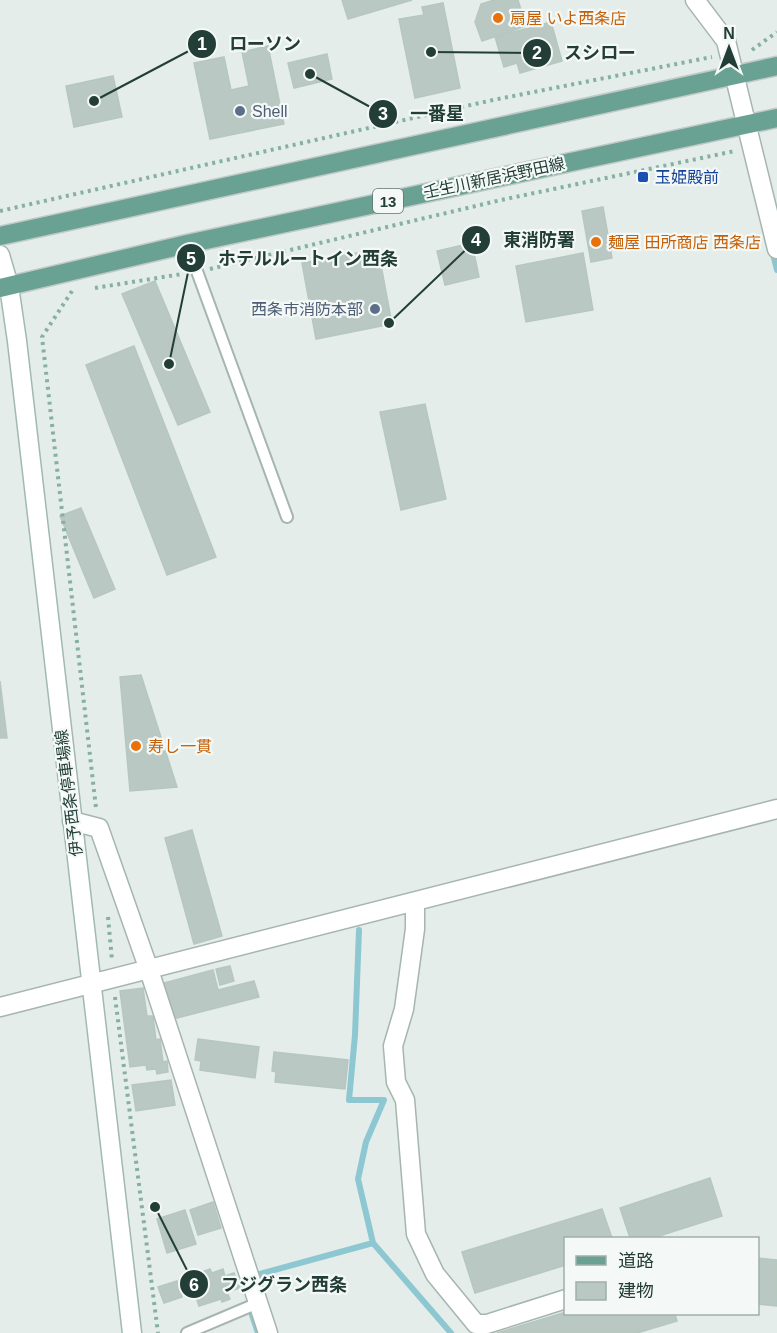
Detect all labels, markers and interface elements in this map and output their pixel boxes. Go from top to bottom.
place label: 扇屋 いよ西条店 [510,10,626,27]
marker: 扇屋 いよ西条店 [491,11,505,25]
north arrow [699,18,759,78]
text: N [723,25,735,42]
callout: ローソン [187,26,313,62]
text: 1 [197,34,207,54]
text: ローソン [229,34,301,54]
callout: スシロー [522,35,648,71]
text: 2 [532,43,542,63]
text: スシロー [564,43,636,63]
callout: 一番星 [368,96,476,132]
place label: Shell [252,103,288,120]
marker: Shell [233,104,247,118]
text: 3 [378,104,388,124]
text: 一番星 [410,104,464,124]
street label: 壬生川新居浜野田線 [422,155,566,201]
place label: 玉姫殿前 [655,169,719,186]
marker: 玉姫殿前 [636,170,650,184]
road number: 13 [373,189,403,213]
callout: 東消防署 [461,222,587,258]
text: 4 [471,230,481,250]
text: 東消防署 [503,230,575,250]
place label: 麺屋 田所商店 西条店 [608,234,761,251]
marker: 麺屋 田所商店 西条店 [589,235,603,249]
callout: ホテルルートイン西条 [176,240,410,276]
text: 5 [186,249,196,269]
text: ホテルルートイン西条 [218,249,398,269]
place label: 西条市消防本部 [251,301,363,318]
marker: 西条市消防本部 [368,302,382,316]
street label: 伊予西条停車場線 [53,728,85,858]
place label: 寿し一貫 [148,738,212,755]
marker: 寿し一貫 [129,739,143,753]
legend [564,1237,759,1315]
text: 道路 [618,1251,654,1271]
callout: フジグラン西条 [179,1266,359,1302]
text: 6 [189,1275,199,1295]
text: フジグラン西条 [221,1275,347,1295]
text: 建物 [618,1281,654,1301]

